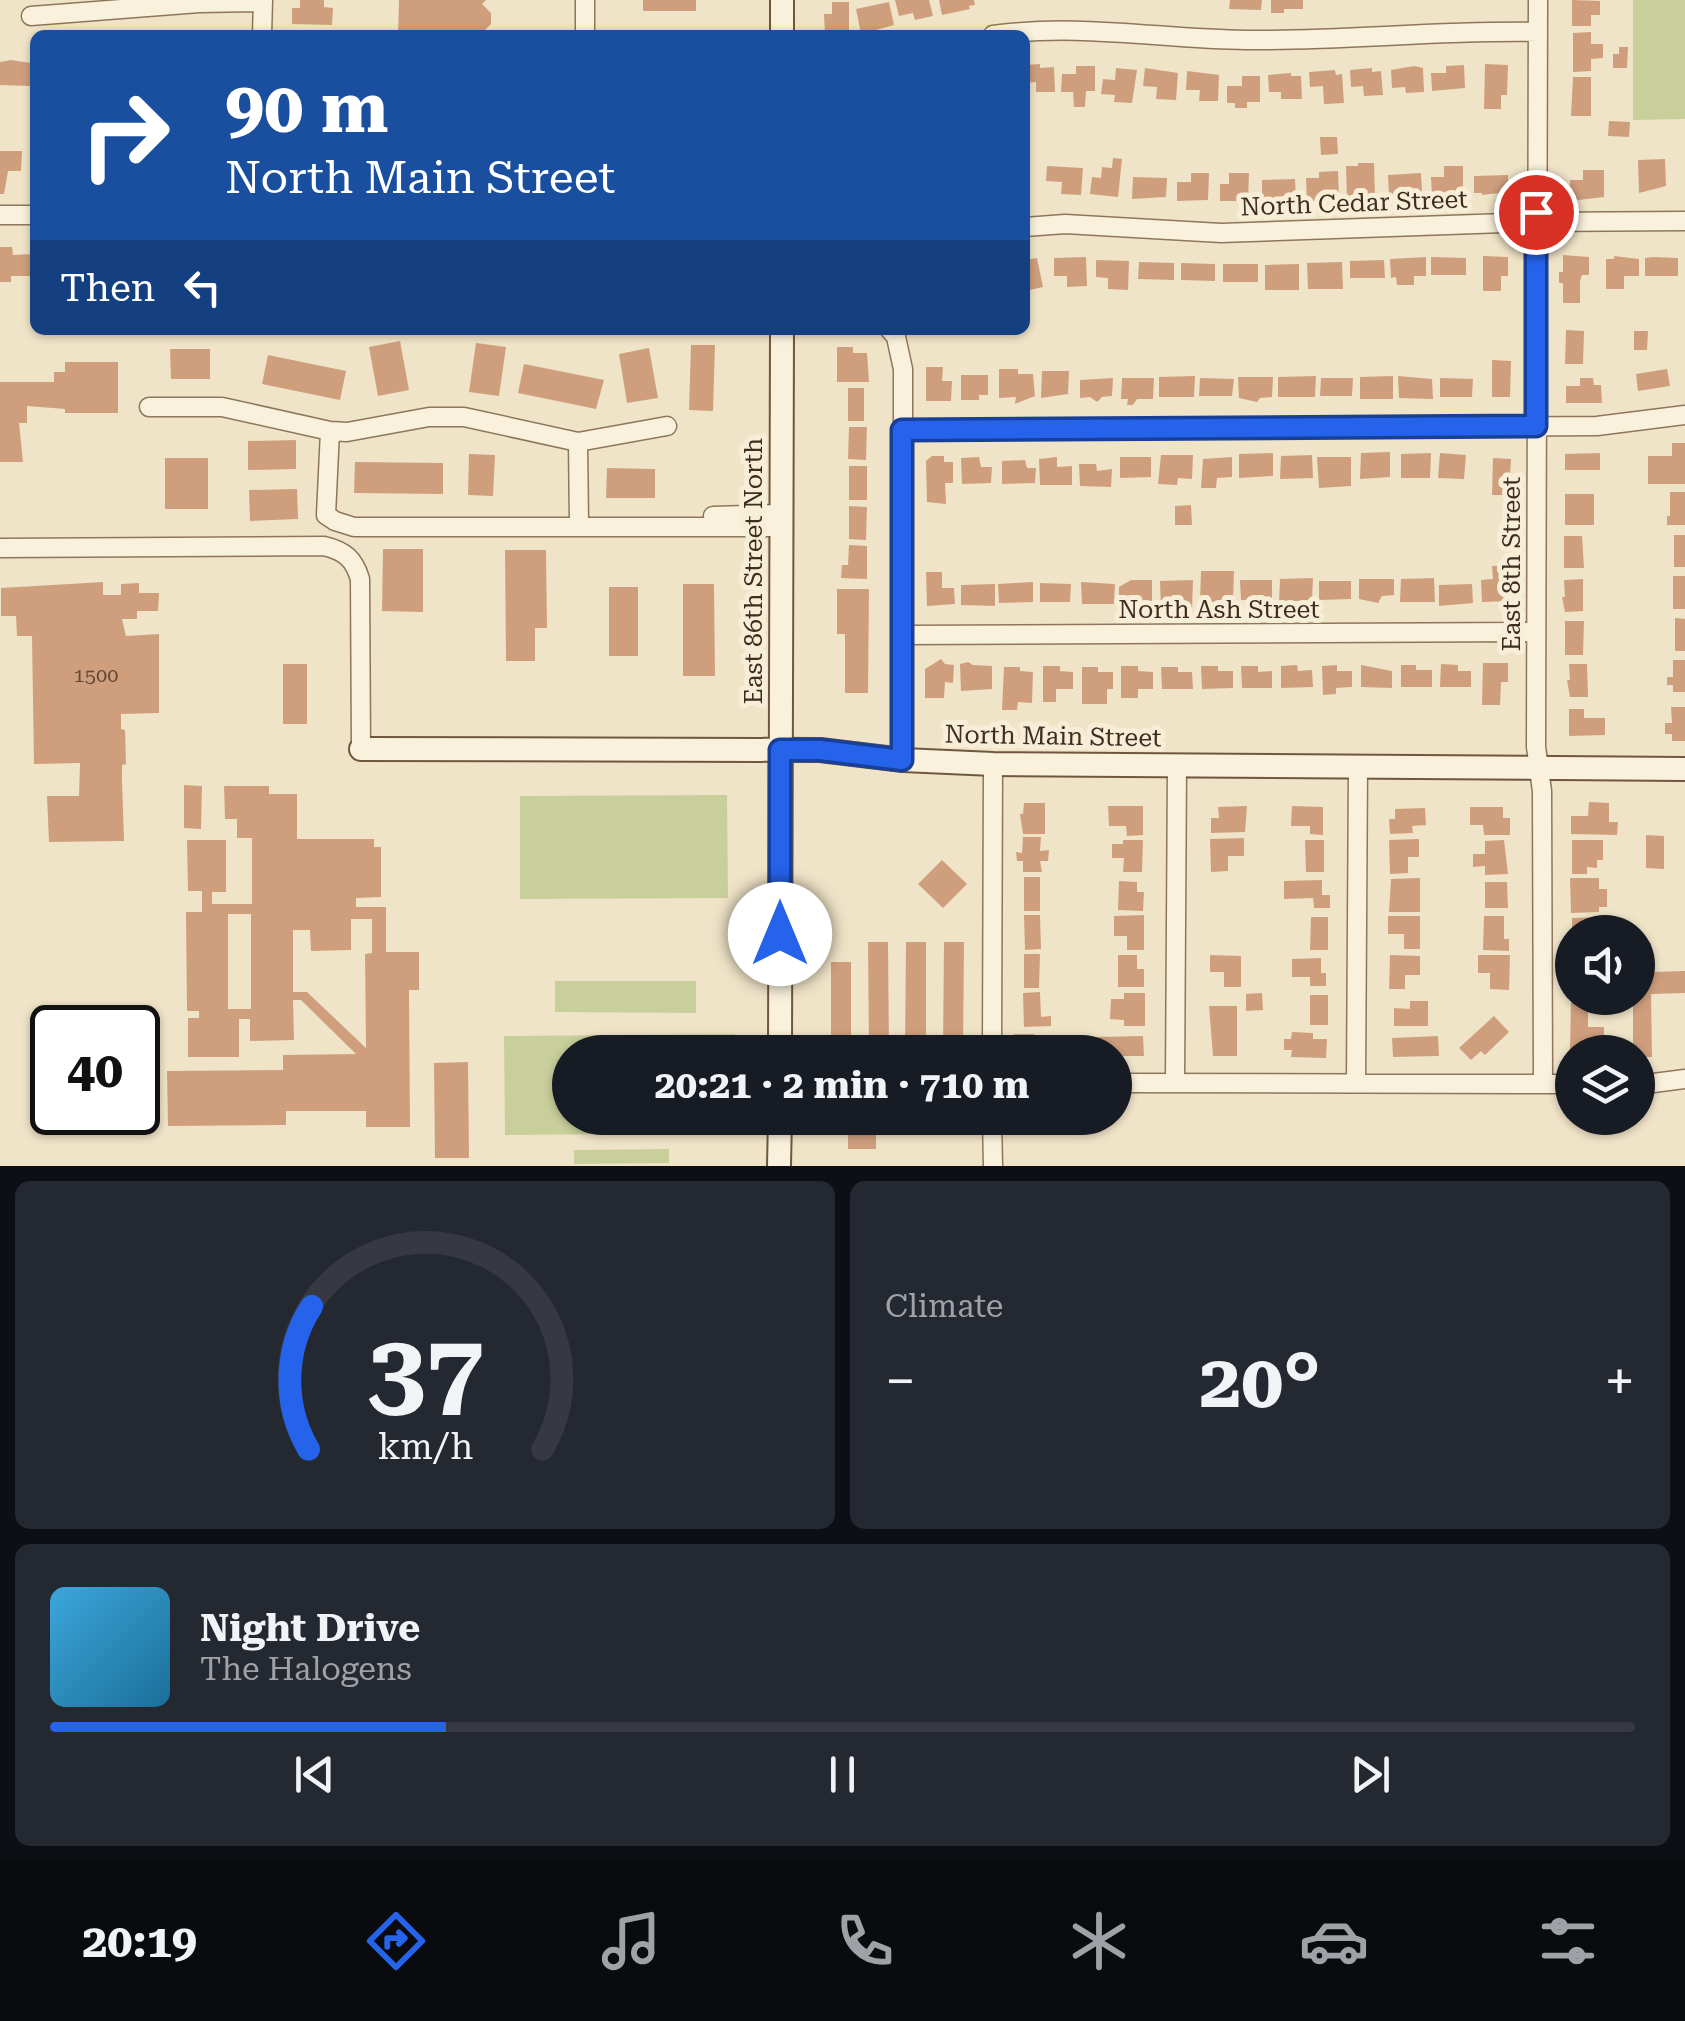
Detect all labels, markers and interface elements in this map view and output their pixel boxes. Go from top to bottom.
text: 90 m [225,67,389,149]
icon: right [60,70,190,200]
text: North Main Street [225,151,615,204]
pin [1494,170,1579,255]
street label: North Cedar Street [1240,185,1468,221]
icon: arrive [1509,185,1564,240]
icon: left [175,260,230,315]
text: Then [60,266,155,310]
street label: East 86th Street North [739,438,768,704]
street label: East 8th Street [1497,477,1526,651]
street label: North Ash Street [1118,595,1320,624]
house number: 1500 [74,663,118,687]
street label: North Main Street [944,720,1162,752]
position arrow [728,882,832,986]
map controls [1555,915,1655,1135]
button: sound [1555,915,1655,1015]
speed limit sign: 40 [30,1005,160,1135]
button: layers [1555,1035,1655,1135]
text: 20:21 · 2 min · 710 m [655,1063,1029,1107]
text: Climate [885,1287,1003,1325]
text: 37 [367,1311,483,1432]
text: 20° [1199,1337,1321,1425]
text: − [885,1349,916,1413]
text: + [1604,1349,1635,1413]
text: km/h [377,1426,473,1468]
text: Night Drive [200,1606,420,1650]
text: The Halogens [200,1650,412,1688]
icon: previous [287,1747,342,1802]
icon: pause [815,1747,870,1802]
icon: next [1343,1747,1398,1802]
icon: directions [361,1906,431,1976]
icon: music [596,1906,666,1976]
icon: phone [830,1906,900,1976]
icon: climate [1064,1906,1134,1976]
icon: car [1299,1906,1369,1976]
icon: filters [1533,1906,1603,1976]
text: 20:19 [82,1915,197,1968]

